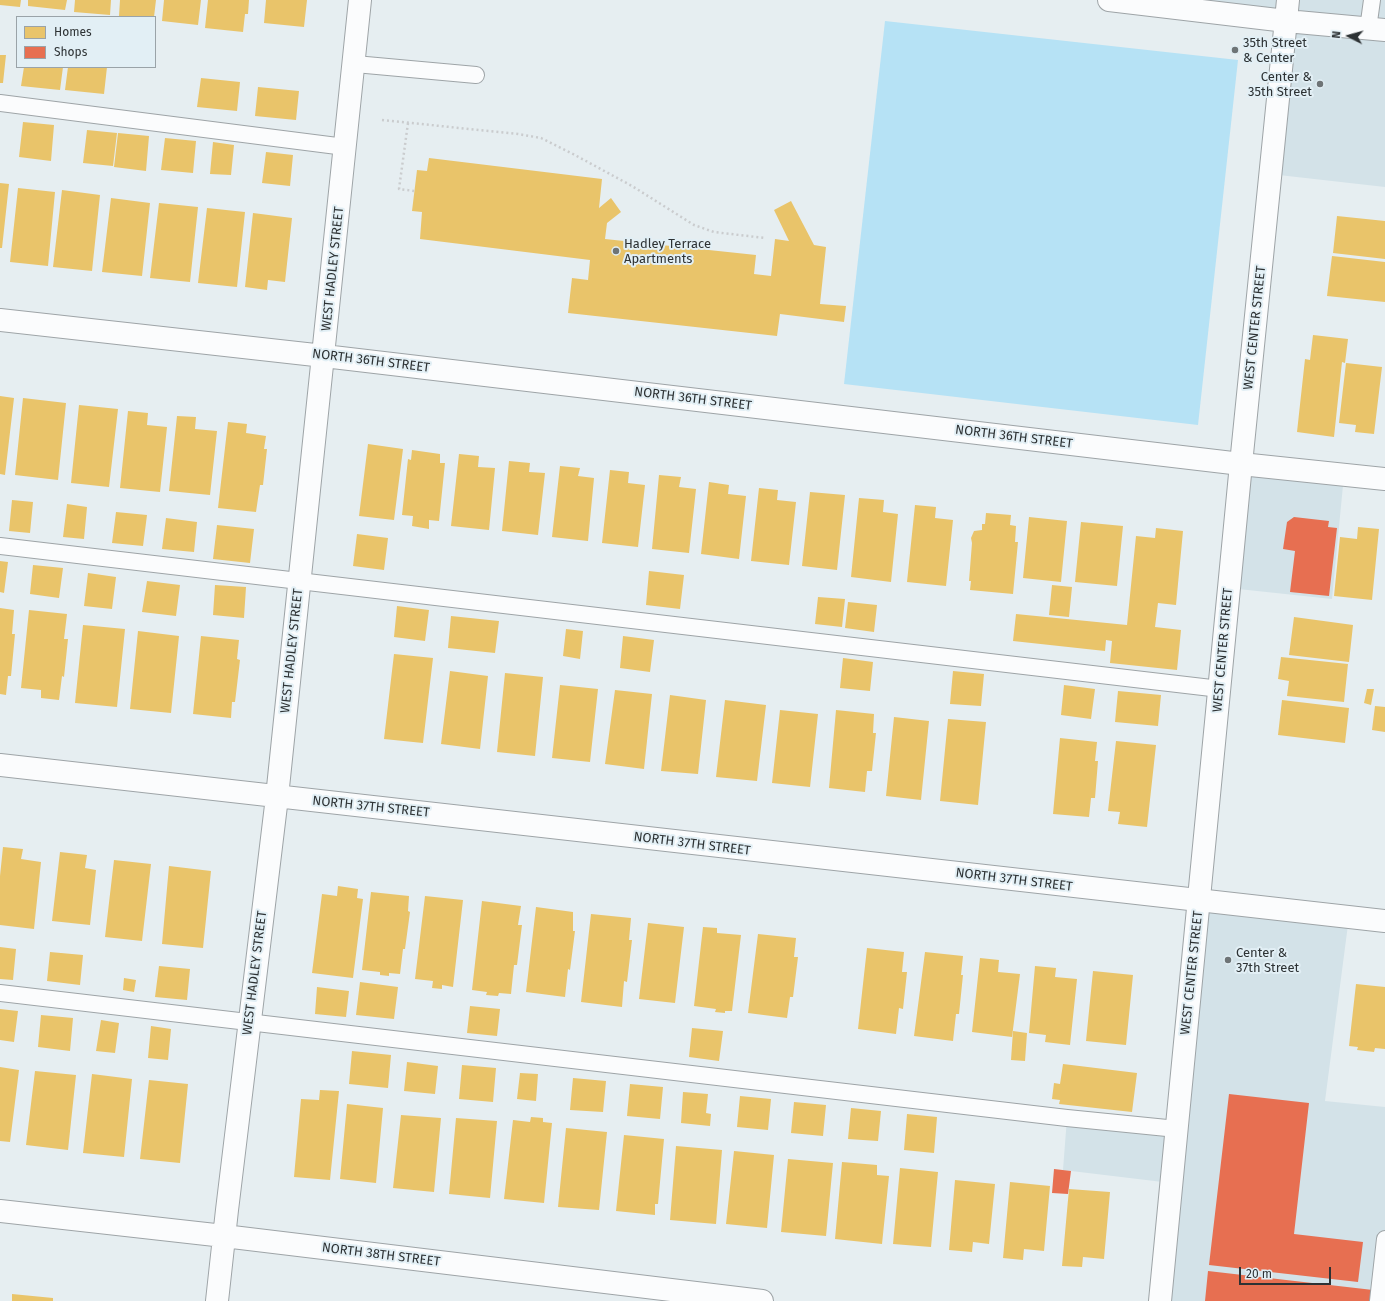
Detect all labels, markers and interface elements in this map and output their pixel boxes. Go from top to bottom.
legend [16,16,156,68]
north arrow [1329,16,1369,56]
text: Homes [54,25,92,39]
text: N [1330,30,1343,39]
place label: 35th Street & Center [1243,35,1307,66]
text: Shops [54,45,87,59]
marker: 35th Street & Center [1230,45,1240,55]
place label: Center & 35th Street [1248,69,1312,100]
marker: Center & 35th Street [1315,79,1325,89]
street label: WEST HADLEY STREET [319,206,347,332]
place label: Hadley Terrace Apartments [624,236,711,267]
marker: Hadley Terrace Apartments [611,246,621,256]
street label: WEST CENTER STREET [1241,265,1269,391]
street label: NORTH 36TH STREET [311,346,431,376]
street label: NORTH 36TH STREET [633,384,753,414]
street label: NORTH 36TH STREET [954,422,1074,452]
street label: WEST CENTER STREET [1210,587,1236,713]
street label: WEST HADLEY STREET [278,588,306,714]
street label: NORTH 37TH STREET [312,793,430,821]
street label: NORTH 37TH STREET [633,829,751,859]
street label: NORTH 37TH STREET [955,865,1073,895]
street label: WEST HADLEY STREET [240,910,270,1036]
street label: WEST CENTER STREET [1178,910,1206,1036]
place label: Center & 37th Street [1236,945,1299,976]
marker: Center & 37th Street [1223,955,1233,965]
street label: NORTH 38TH STREET [321,1240,441,1270]
scale bar [1241,1259,1333,1285]
text: 20 m [1246,1267,1272,1281]

